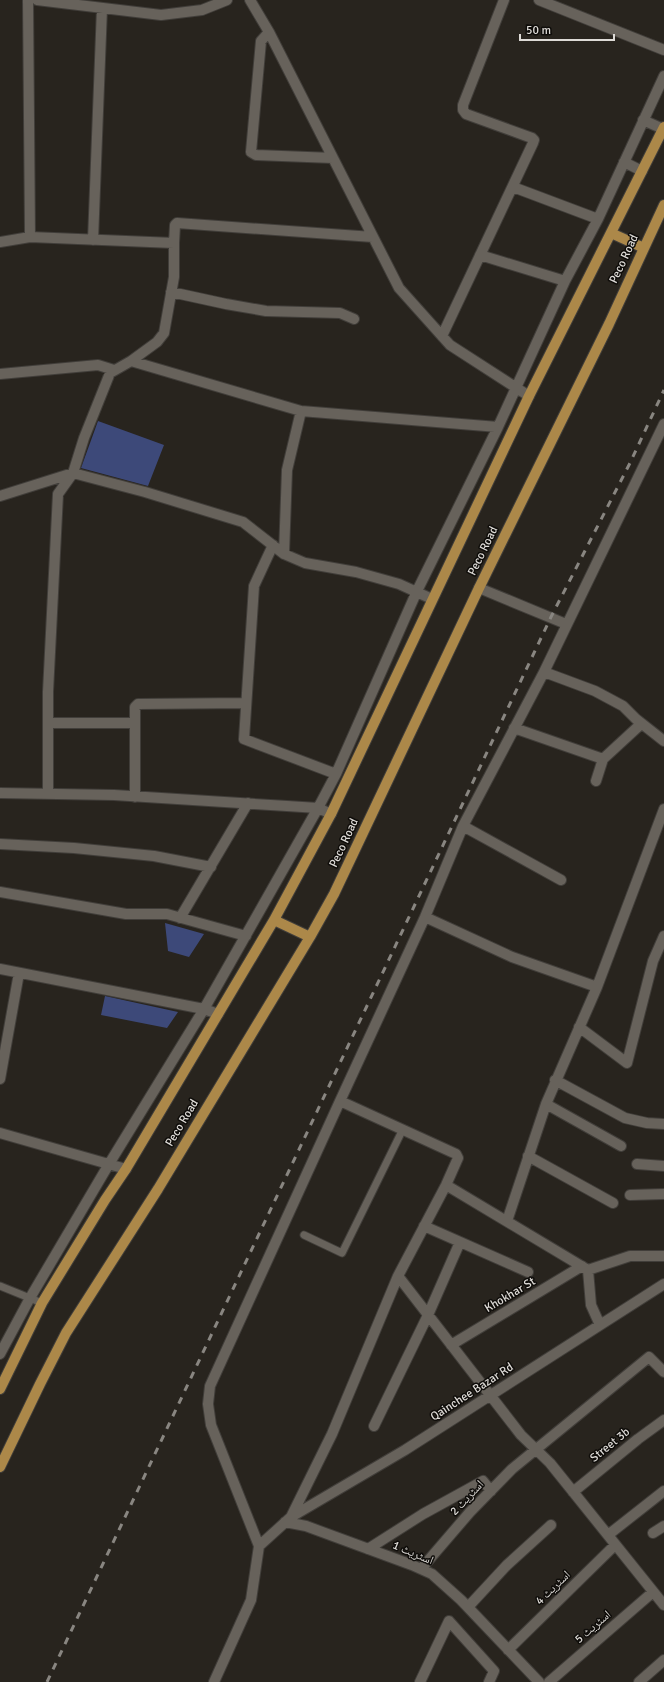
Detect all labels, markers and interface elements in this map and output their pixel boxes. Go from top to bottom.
scale bar [520,16,614,42]
text: 50 m [526,23,551,38]
street label: Peco Road [606,232,642,286]
street label: Peco Road [465,524,501,578]
street label: Peco Road [326,816,362,870]
street label: Peco Road [162,1097,202,1149]
street label: Khokhar St [482,1274,538,1316]
street label: Qainchee Bazar Rd [428,1360,516,1424]
street label: Street 3b [587,1424,633,1466]
street label: اسٹریٹ 2 [447,1477,487,1519]
street label: اسٹریٹ 1 [390,1538,436,1568]
street label: اسٹریٹ 4 [532,1568,574,1608]
street label: اسٹریٹ 5 [572,1607,614,1647]

